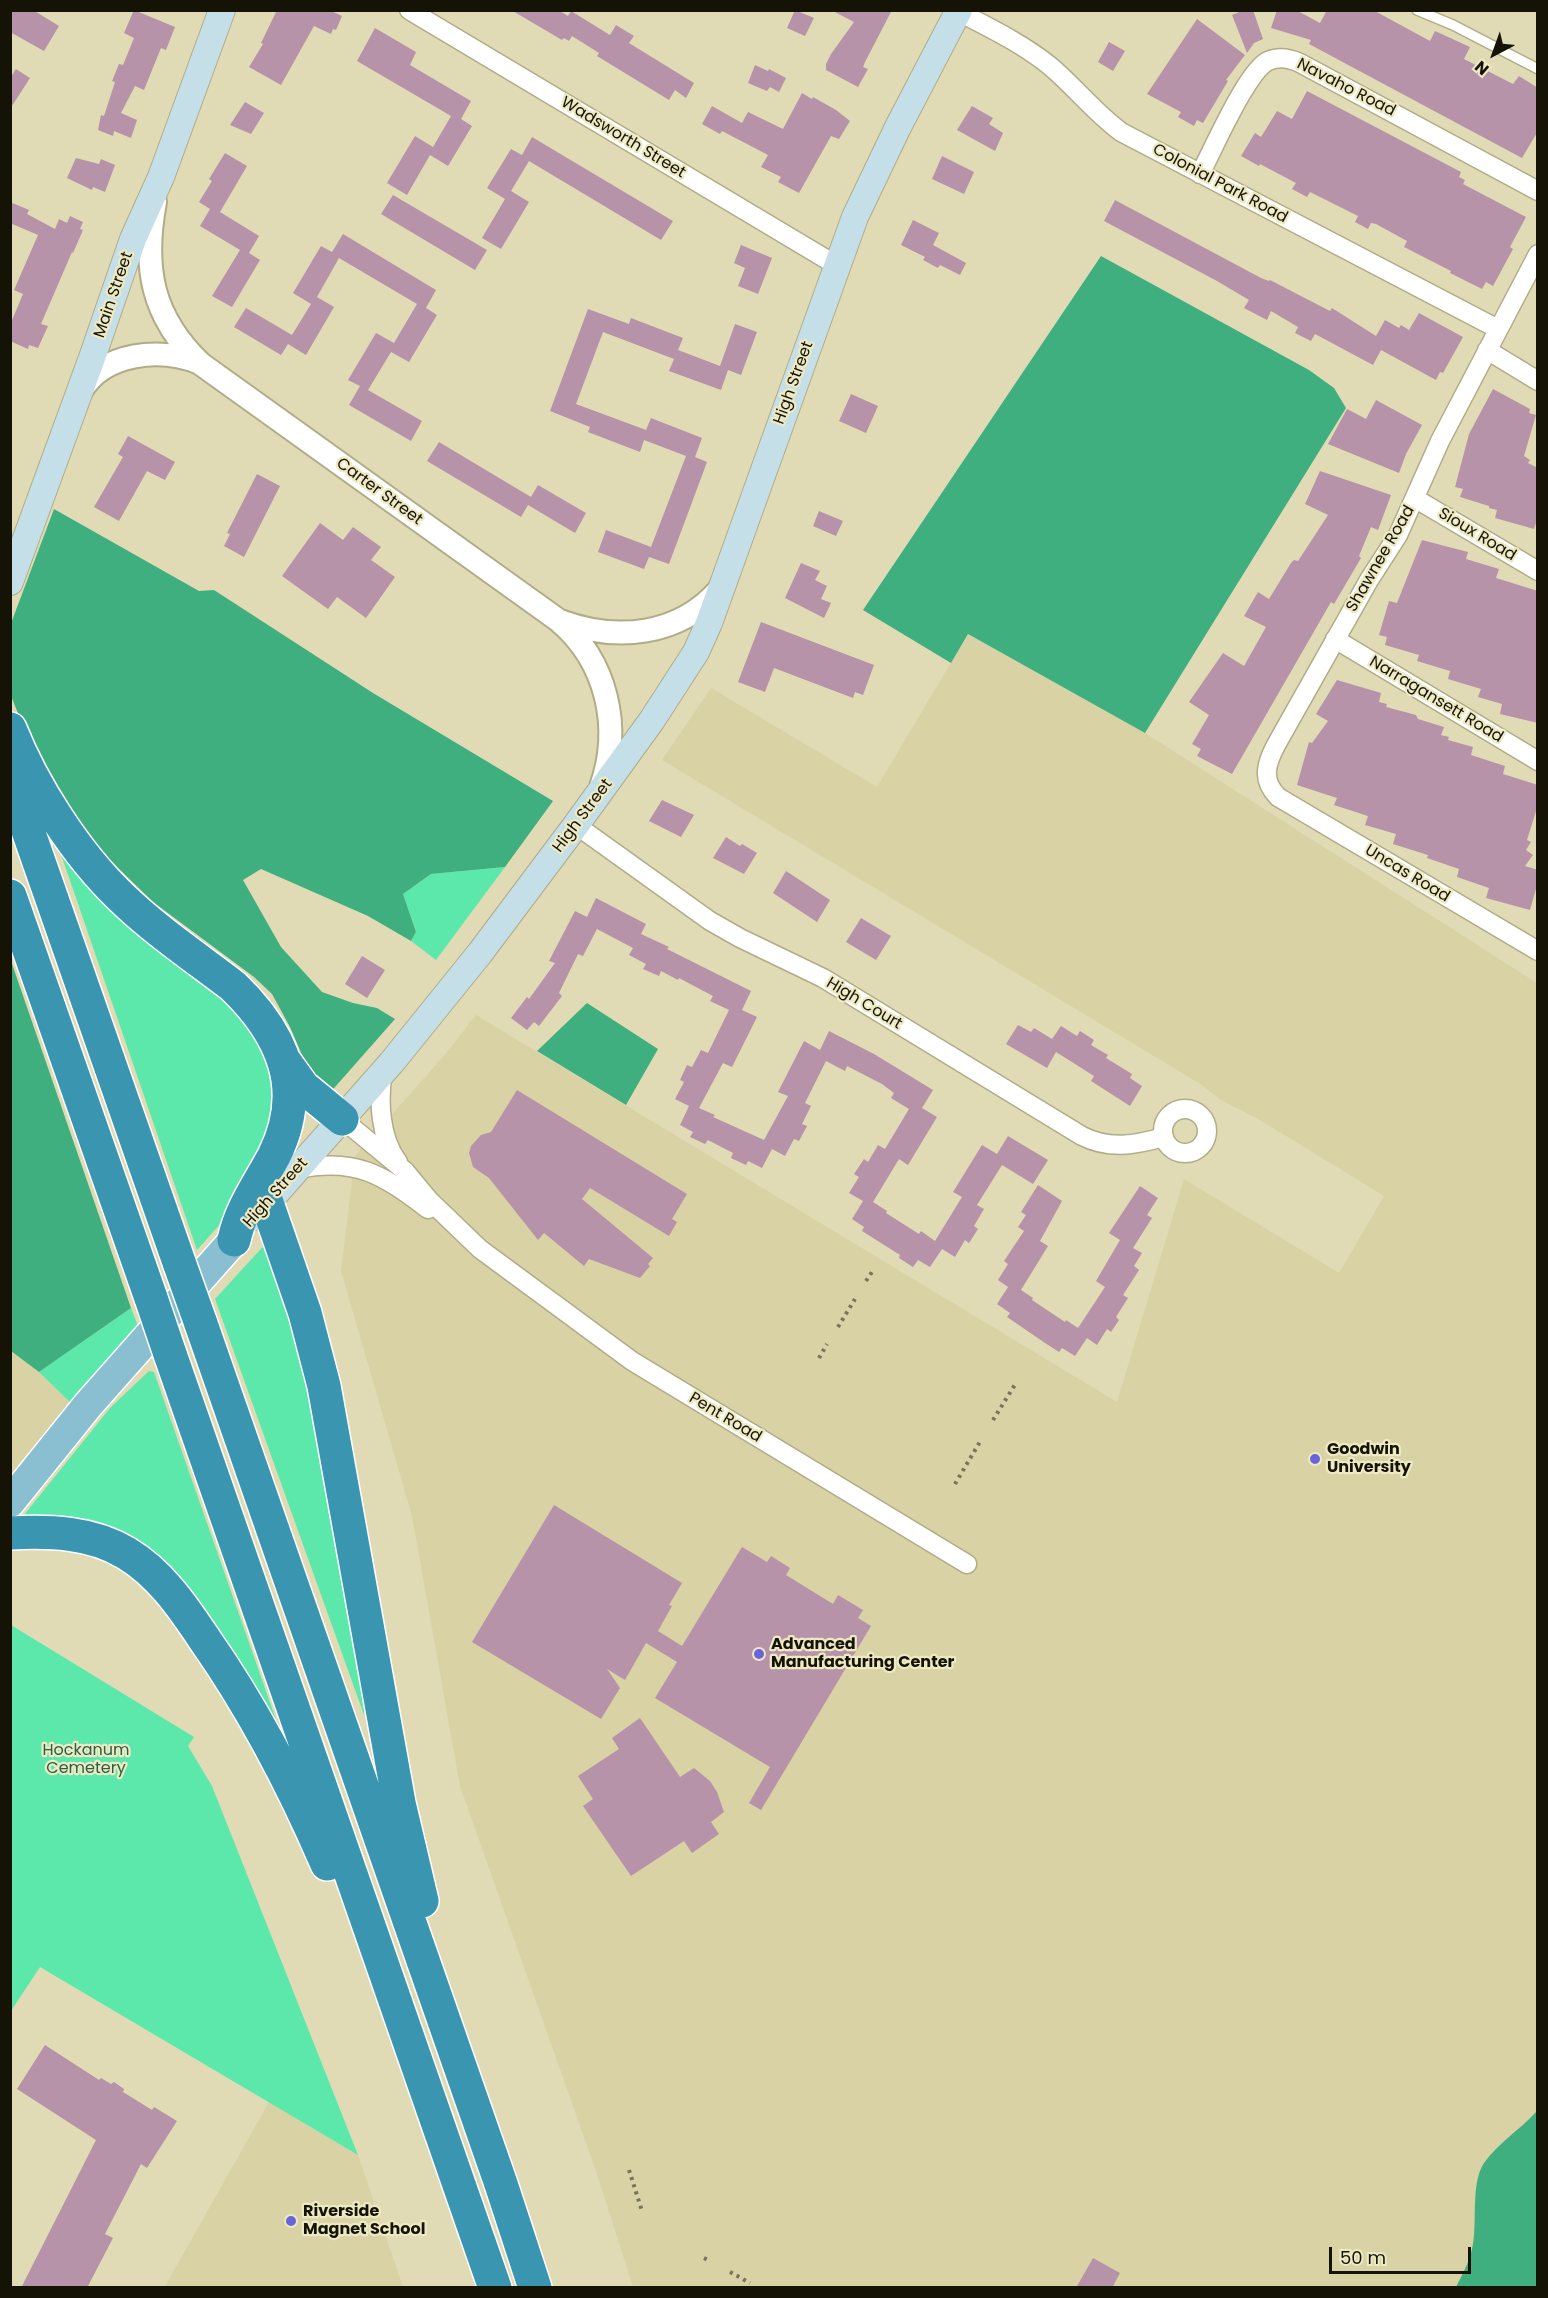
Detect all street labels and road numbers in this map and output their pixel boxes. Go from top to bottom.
street label: Navaho Road [1293,55,1399,121]
street label: Wadsworth Street [557,93,689,183]
street label: Colonial Park Road [1149,140,1291,228]
street label: Main Street [90,249,138,341]
street label: High Street [770,339,818,427]
street label: Carter Street [332,454,426,530]
street label: Shawnee Road [1343,502,1419,616]
street label: Sioux Road [1435,504,1519,566]
street label: Narragansett Road [1366,653,1506,747]
street label: High Street [549,775,617,857]
street label: Uncas Road [1361,841,1453,907]
street label: High Court [823,974,905,1034]
street label: High Street [240,1154,312,1232]
street label: Pent Road [685,1389,765,1447]

